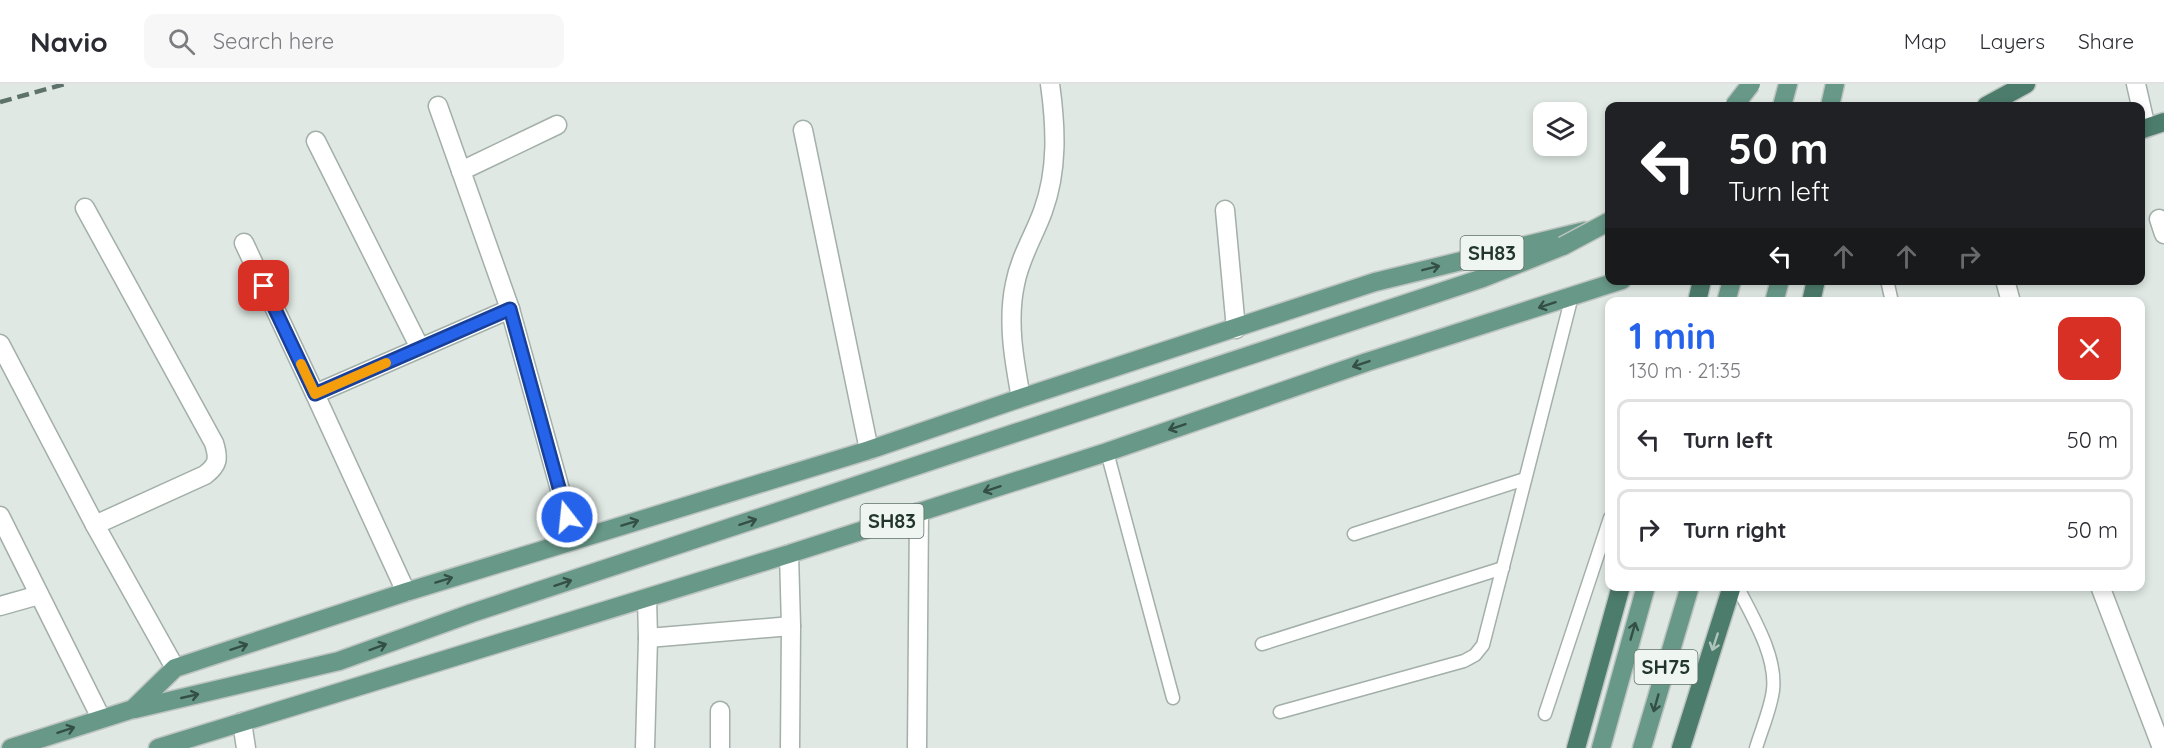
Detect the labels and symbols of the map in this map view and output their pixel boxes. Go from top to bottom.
road number: SH83 [1460,236,1524,270]
pin [238,260,289,311]
one-way arrow [1422,262,1441,274]
one-way arrow [1538,300,1557,311]
one-way arrow [1352,359,1371,370]
one-way arrow [1168,423,1187,434]
one-way arrow [983,484,1002,495]
position arrow [535,485,599,549]
road number: SH83 [860,504,924,538]
one-way arrow [738,516,757,527]
one-way arrow [620,517,639,528]
one-way arrow [434,574,453,585]
one-way arrow [553,577,572,588]
one-way arrow [1628,622,1640,641]
one-way arrow [1709,632,1720,651]
one-way arrow [229,641,247,652]
one-way arrow [368,641,387,652]
road number: SH75 [1634,650,1698,684]
one-way arrow [180,689,199,701]
one-way arrow [1650,693,1661,712]
one-way arrow [56,723,75,734]

